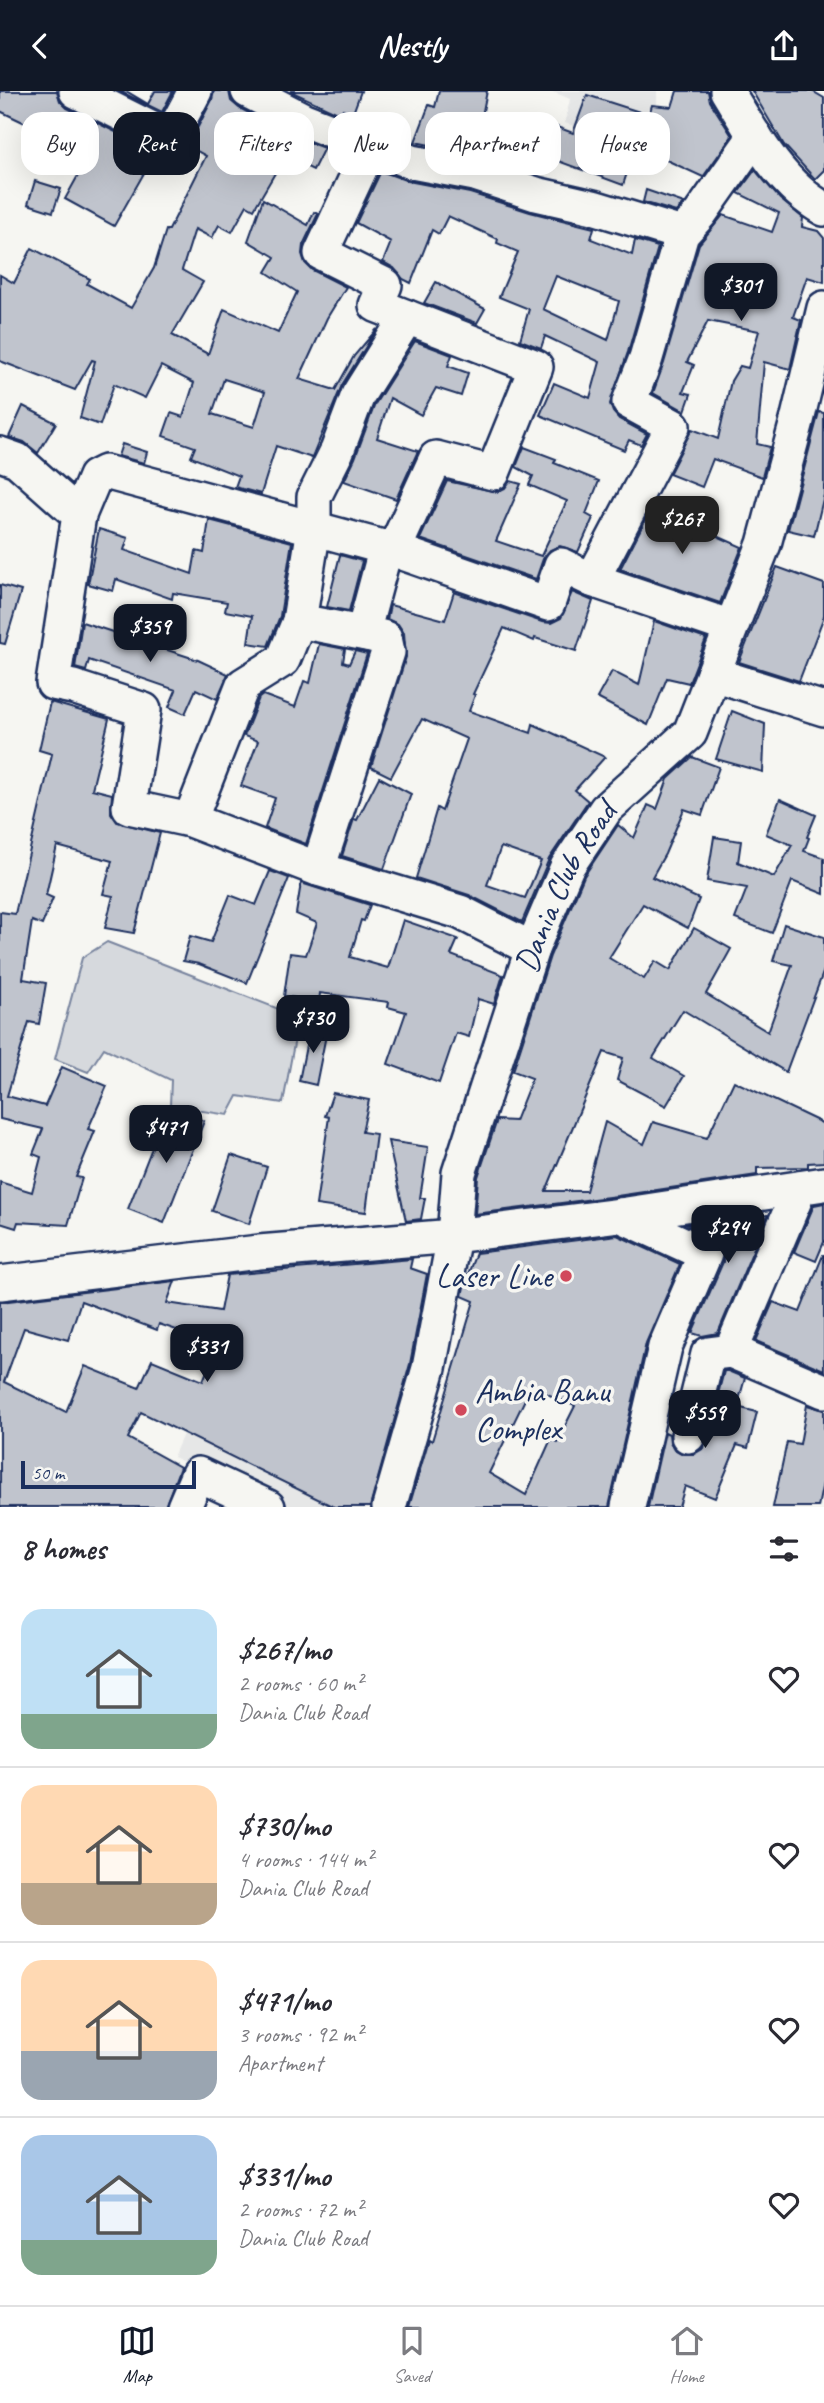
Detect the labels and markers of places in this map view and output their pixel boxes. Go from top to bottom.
pin: $301 [700,264,782,323]
pin: $267 [641,497,723,556]
pin: $359 [109,605,191,664]
pin: $730 [272,995,354,1055]
pin: $471 [125,1105,207,1165]
pin: $294 [687,1205,769,1265]
place label: Laser Line [436,1255,554,1297]
marker: Laser Line [558,1268,574,1284]
pin: $331 [166,1325,248,1384]
place label: Ambia Banu Complex [475,1370,611,1450]
pin: $559 [664,1391,746,1450]
marker: Ambia Banu Complex [453,1402,469,1418]

